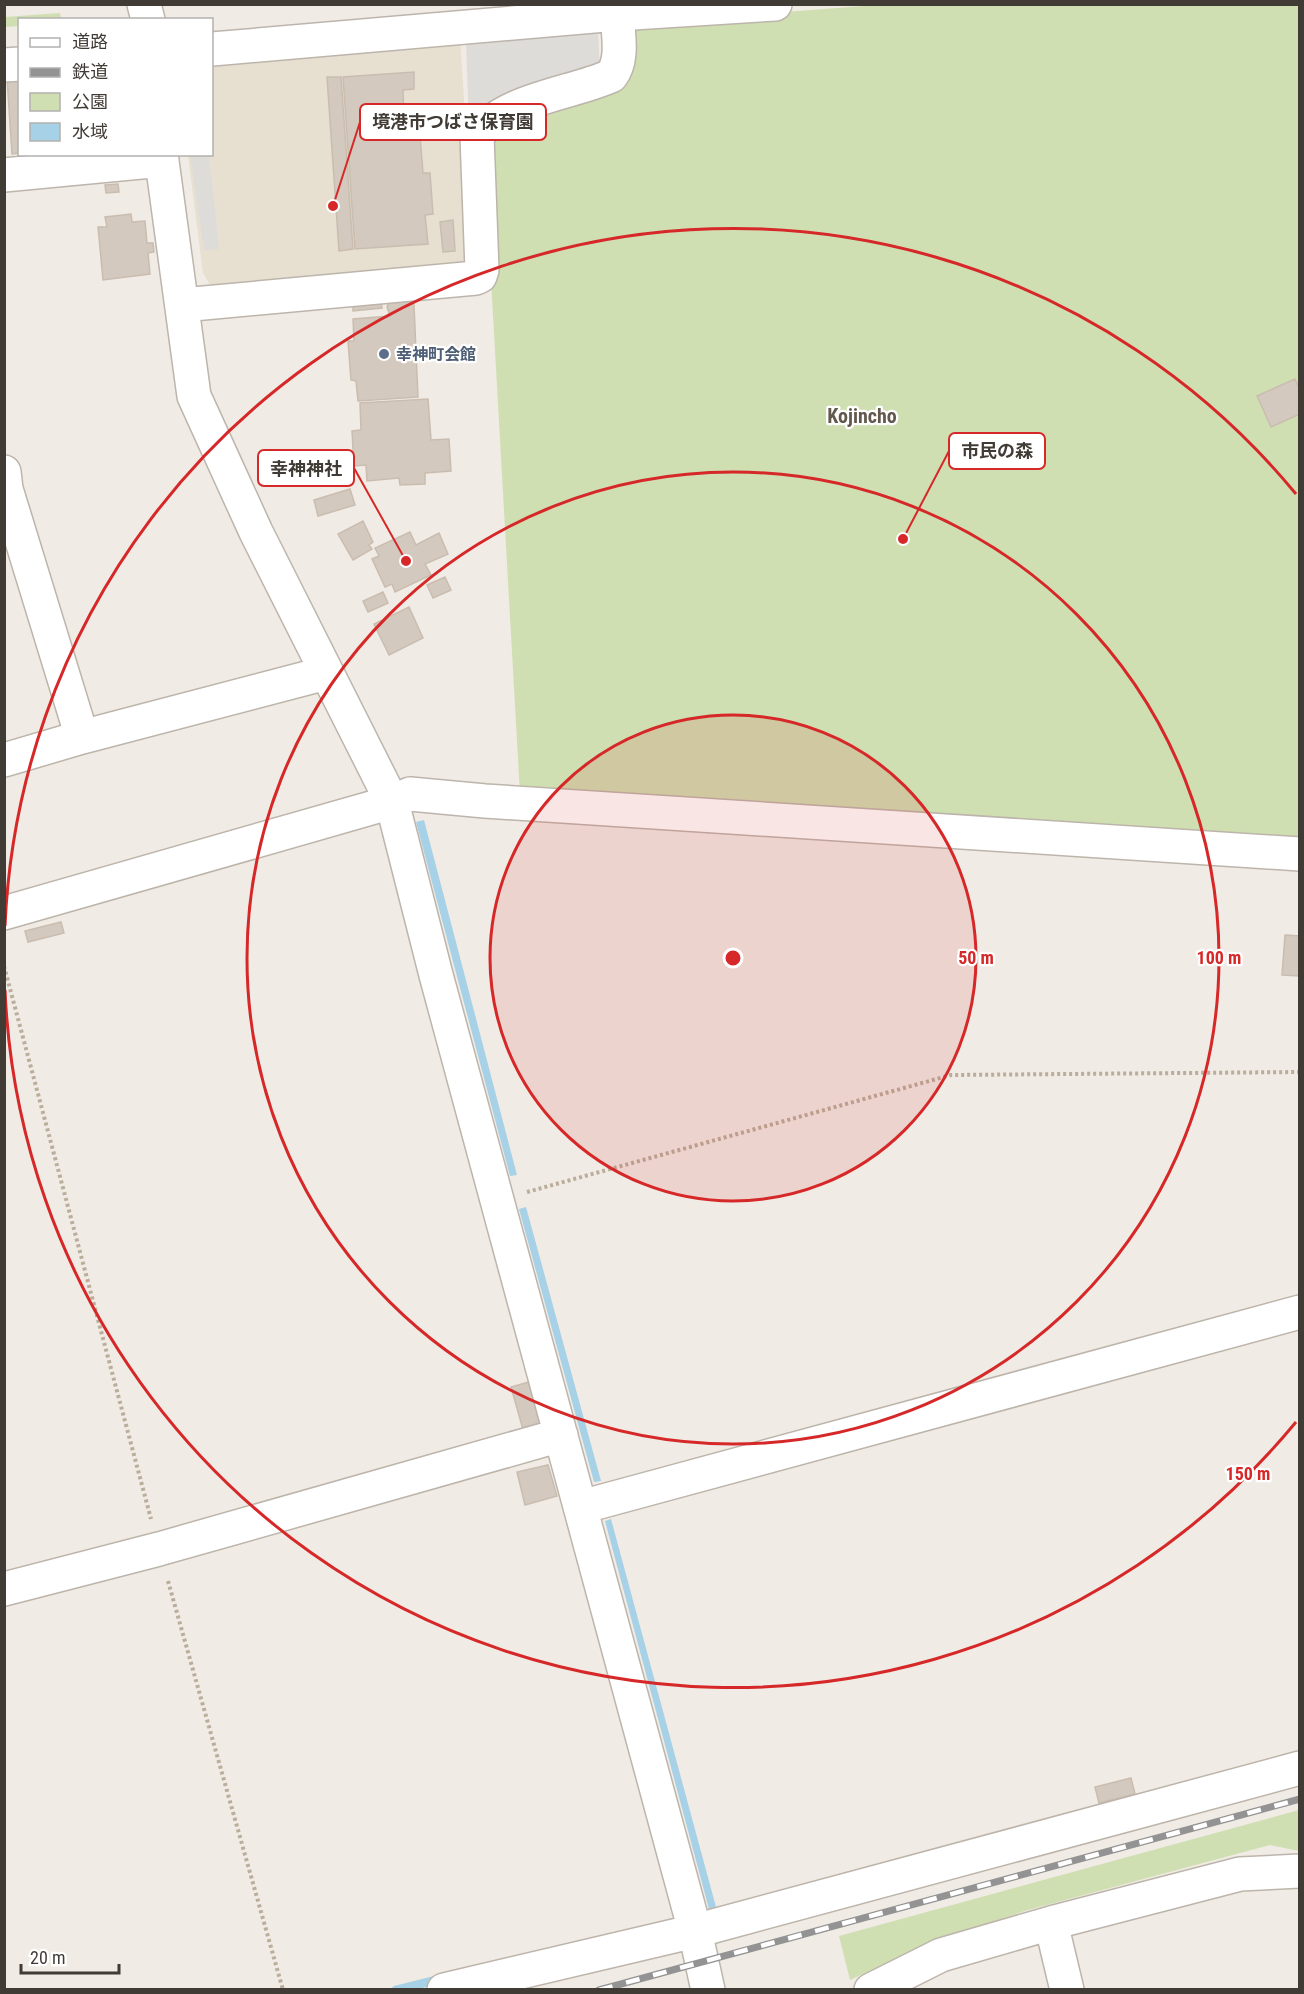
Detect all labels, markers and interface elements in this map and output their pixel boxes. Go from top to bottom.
legend [18,18,213,156]
text: 道路 [72,31,108,52]
text: 鉄道 [72,61,108,82]
text: 公園 [72,91,108,112]
callout: 境港市つばさ保育園 [360,104,546,140]
text: 境港市つばさ保育園 [372,111,534,132]
text: 水域 [72,121,108,142]
place label: 幸神町会館 [396,345,476,364]
marker: 幸神町会館 [377,347,391,361]
district label: Kojincho [827,404,897,428]
callout: 市民の森 [949,433,1045,469]
text: 市民の森 [961,440,1033,461]
callout: 幸神神社 [258,450,354,486]
text: 幸神神社 [270,458,342,479]
text: 50 m [958,947,994,968]
text: 100 m [1197,947,1241,968]
centre of rings [723,948,743,968]
text: 150 m [1226,1463,1270,1484]
scale bar [21,1937,118,1975]
text: 20 m [30,1947,65,1968]

